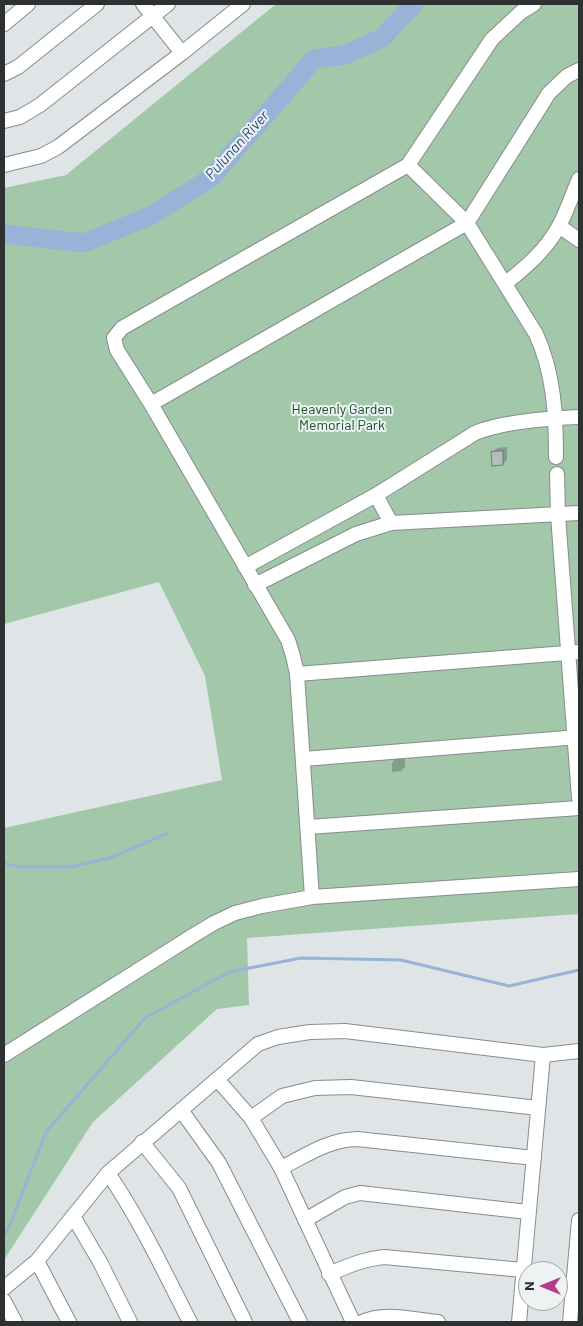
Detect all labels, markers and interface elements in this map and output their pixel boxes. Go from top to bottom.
water label: Pulunan River [201,107,273,183]
park label: Heavenly Garden Memorial Park [292,401,392,434]
north arrow [518,1261,568,1311]
text: N [520,1281,537,1291]

